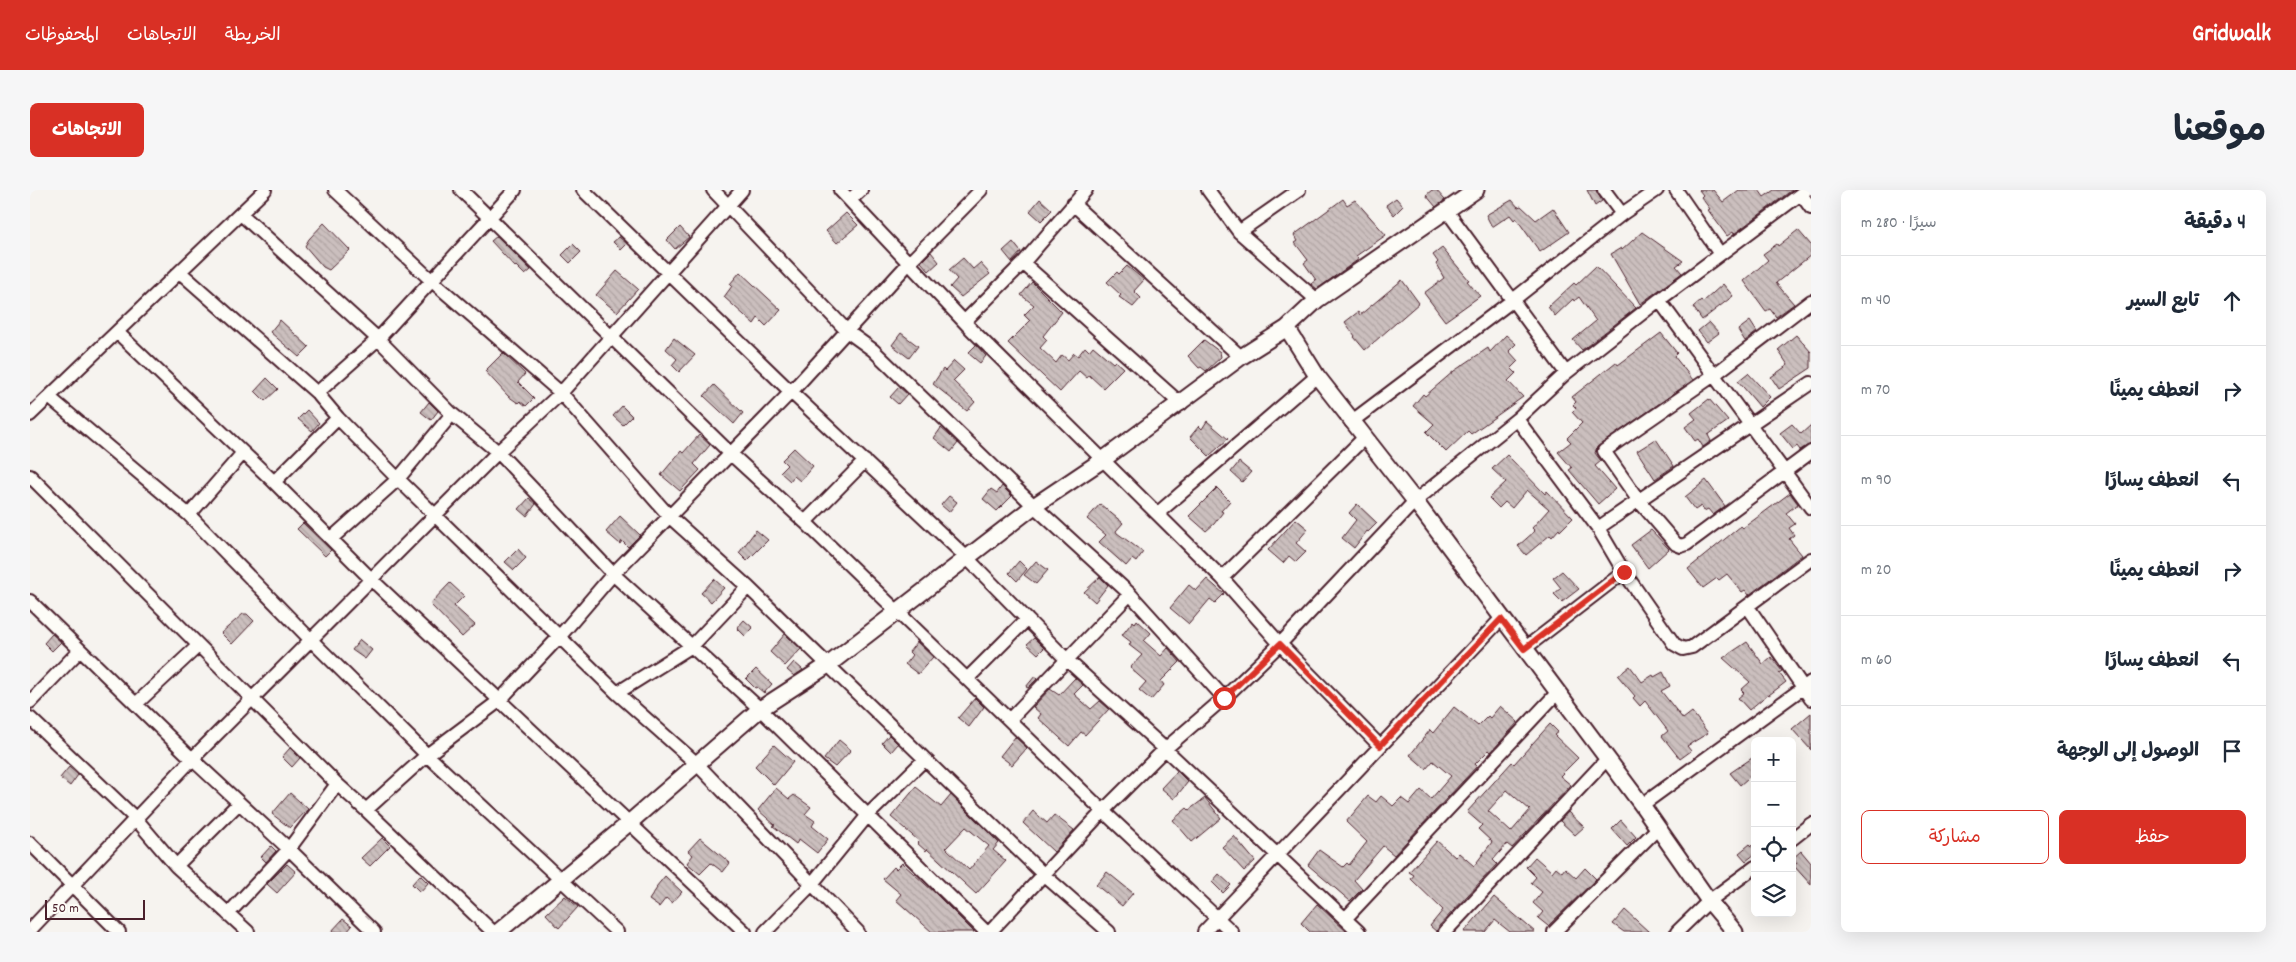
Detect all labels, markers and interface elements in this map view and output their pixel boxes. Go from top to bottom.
text: Gridwalk [2192,18,2271,52]
text: المحفوظات [25,24,99,49]
text: الاتجاهات [127,24,197,49]
text: الخريطة [225,24,281,49]
button: الاتجاهات [30,103,144,157]
text: موقعنا [2173,108,2266,158]
text: 4 دقيقة [2184,209,2246,239]
text: سيرًا · 280 m [1861,212,1937,235]
icon: ahead [2218,287,2246,315]
text: 40 m [1861,289,1891,312]
text: تابع السير [2127,289,2199,316]
icon: right [2218,377,2246,405]
text: 70 m [1861,379,1891,402]
text: انعطف يمينًا [2110,379,2199,406]
icon: left [2218,467,2246,495]
text: 90 m [1861,469,1892,492]
text: انعطف يسارًا [2105,469,2199,496]
icon: right [2218,557,2246,585]
text: 20 m [1861,559,1891,582]
text: انعطف يمينًا [2110,559,2199,586]
route end [1613,561,1636,584]
icon: left [2218,647,2246,675]
text: 60 m [1861,649,1892,672]
text: انعطف يسارًا [2105,649,2199,676]
route start [1213,687,1236,710]
map controls [1751,737,1796,917]
button: + [1751,737,1796,782]
icon: arrive [2218,737,2246,765]
text: الوصول إلى الوجهة [2057,739,2199,766]
button: − [1751,782,1796,827]
button: مشاركة [1861,810,2049,864]
button: حفظ [2059,810,2246,864]
button: locate [1751,827,1796,872]
button: layers [1751,872,1796,917]
scale bar [45,897,145,920]
text: 50 m [52,899,79,919]

